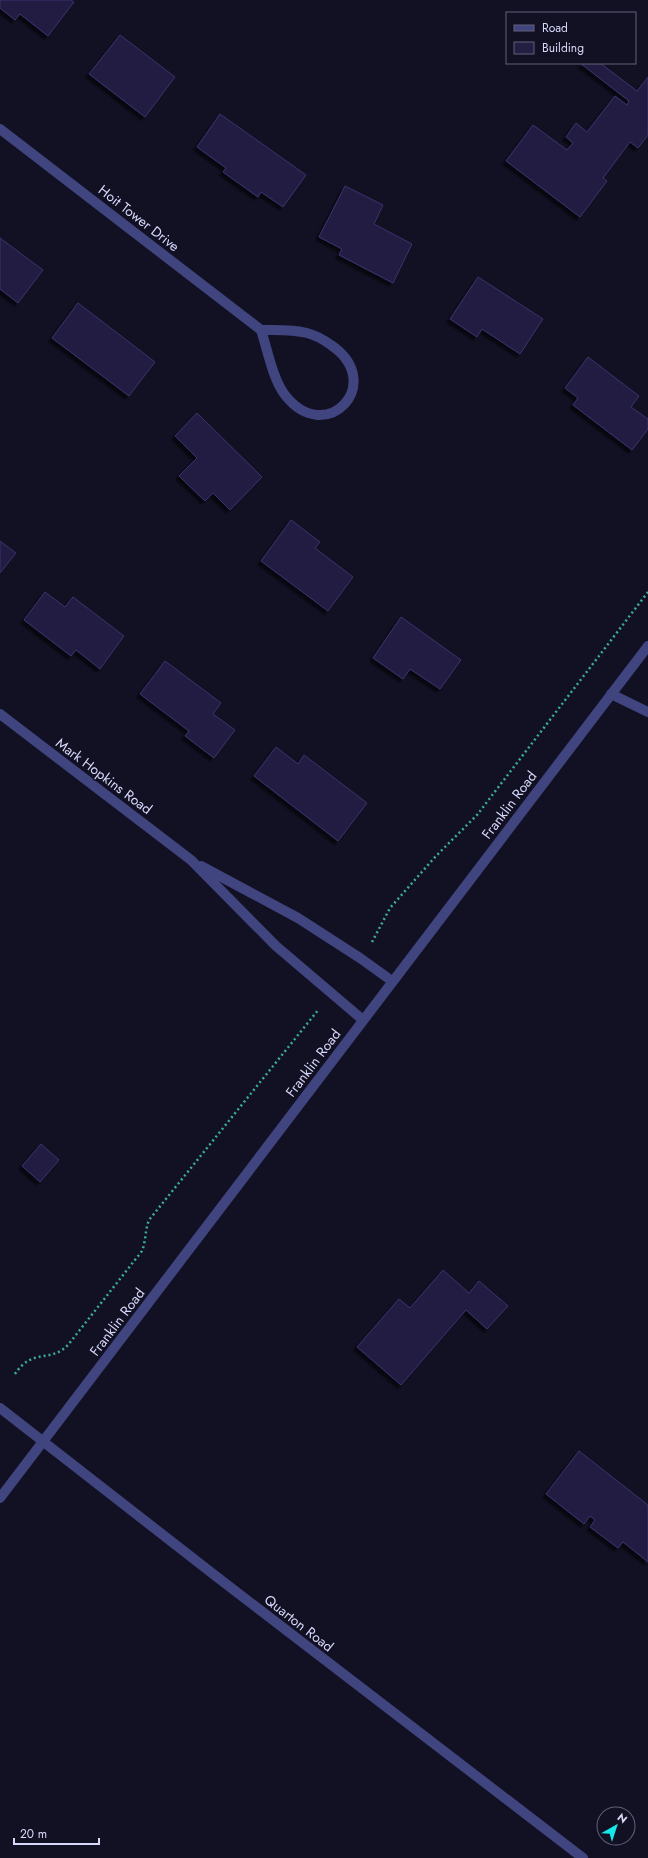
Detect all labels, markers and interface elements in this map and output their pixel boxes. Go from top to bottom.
legend [506,12,636,64]
text: Road [542,19,568,37]
text: Building [542,39,584,57]
street label: Hoit Tower Drive [94,180,184,256]
street label: Mark Hopkins Road [52,733,156,819]
street label: Franklin Road [477,767,541,843]
street label: Franklin Road [281,1025,345,1101]
street label: Franklin Road [85,1284,149,1360]
street label: Quarton Road [260,1590,338,1656]
north arrow [596,1806,636,1846]
text: N [614,1809,631,1827]
scale bar [14,1820,99,1846]
text: 20 m [20,1825,47,1843]

